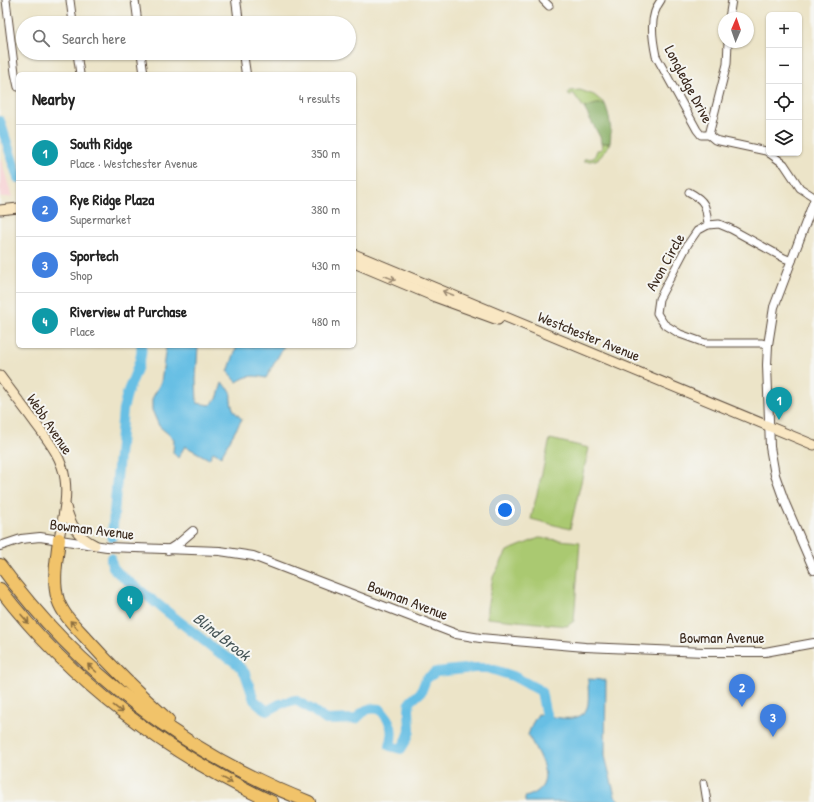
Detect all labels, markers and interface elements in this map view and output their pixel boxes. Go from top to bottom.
north arrow [718,12,754,48]
map controls [766,12,802,156]
button: + [766,12,802,48]
search box [16,16,356,60]
icon: search [30,27,52,49]
text: Search here [62,28,126,49]
street label: Longledge Drive [660,41,718,127]
button: − [766,48,802,84]
button: locate [766,84,802,120]
text: Nearby [32,87,75,110]
text: 4 results [299,89,340,107]
button: layers [766,120,802,156]
text: South Ridge [70,133,133,154]
text: 1 [43,144,47,162]
text: 350 m [311,144,340,162]
text: Place · Westchester Avenue [70,154,198,172]
text: Rye Ridge Plaza [70,189,154,210]
text: 2 [42,200,48,218]
text: 380 m [311,200,340,218]
text: Supermarket [70,210,131,228]
street label: Avon Circle [641,229,689,295]
text: Sportech [70,245,118,266]
text: 3 [42,256,48,274]
text: 430 m [312,256,340,274]
text: Shop [70,266,92,284]
one-way arrow [383,275,395,283]
one-way arrow [443,289,455,297]
text: Riverview at Purchase [70,301,187,322]
street label: Westchester Avenue [535,306,643,366]
text: 4 [43,312,47,330]
text: 480 m [312,312,340,330]
text: Place [70,322,95,340]
pin: 1 [766,387,792,420]
street label: Webb Avenue [22,390,78,459]
your location [495,500,515,520]
street label: Bowman Avenue [49,513,135,545]
street label: Bowman Avenue [365,575,451,625]
pin: 4 [117,586,143,619]
water label: Blind Brook [189,607,256,666]
one-way arrow [20,614,29,624]
one-way arrow [69,620,79,630]
street label: Bowman Avenue [680,627,764,648]
one-way arrow [88,664,98,673]
pin: 2 [729,674,755,707]
one-way arrow [113,704,124,713]
pin: 3 [760,704,786,737]
one-way arrow [221,777,233,784]

